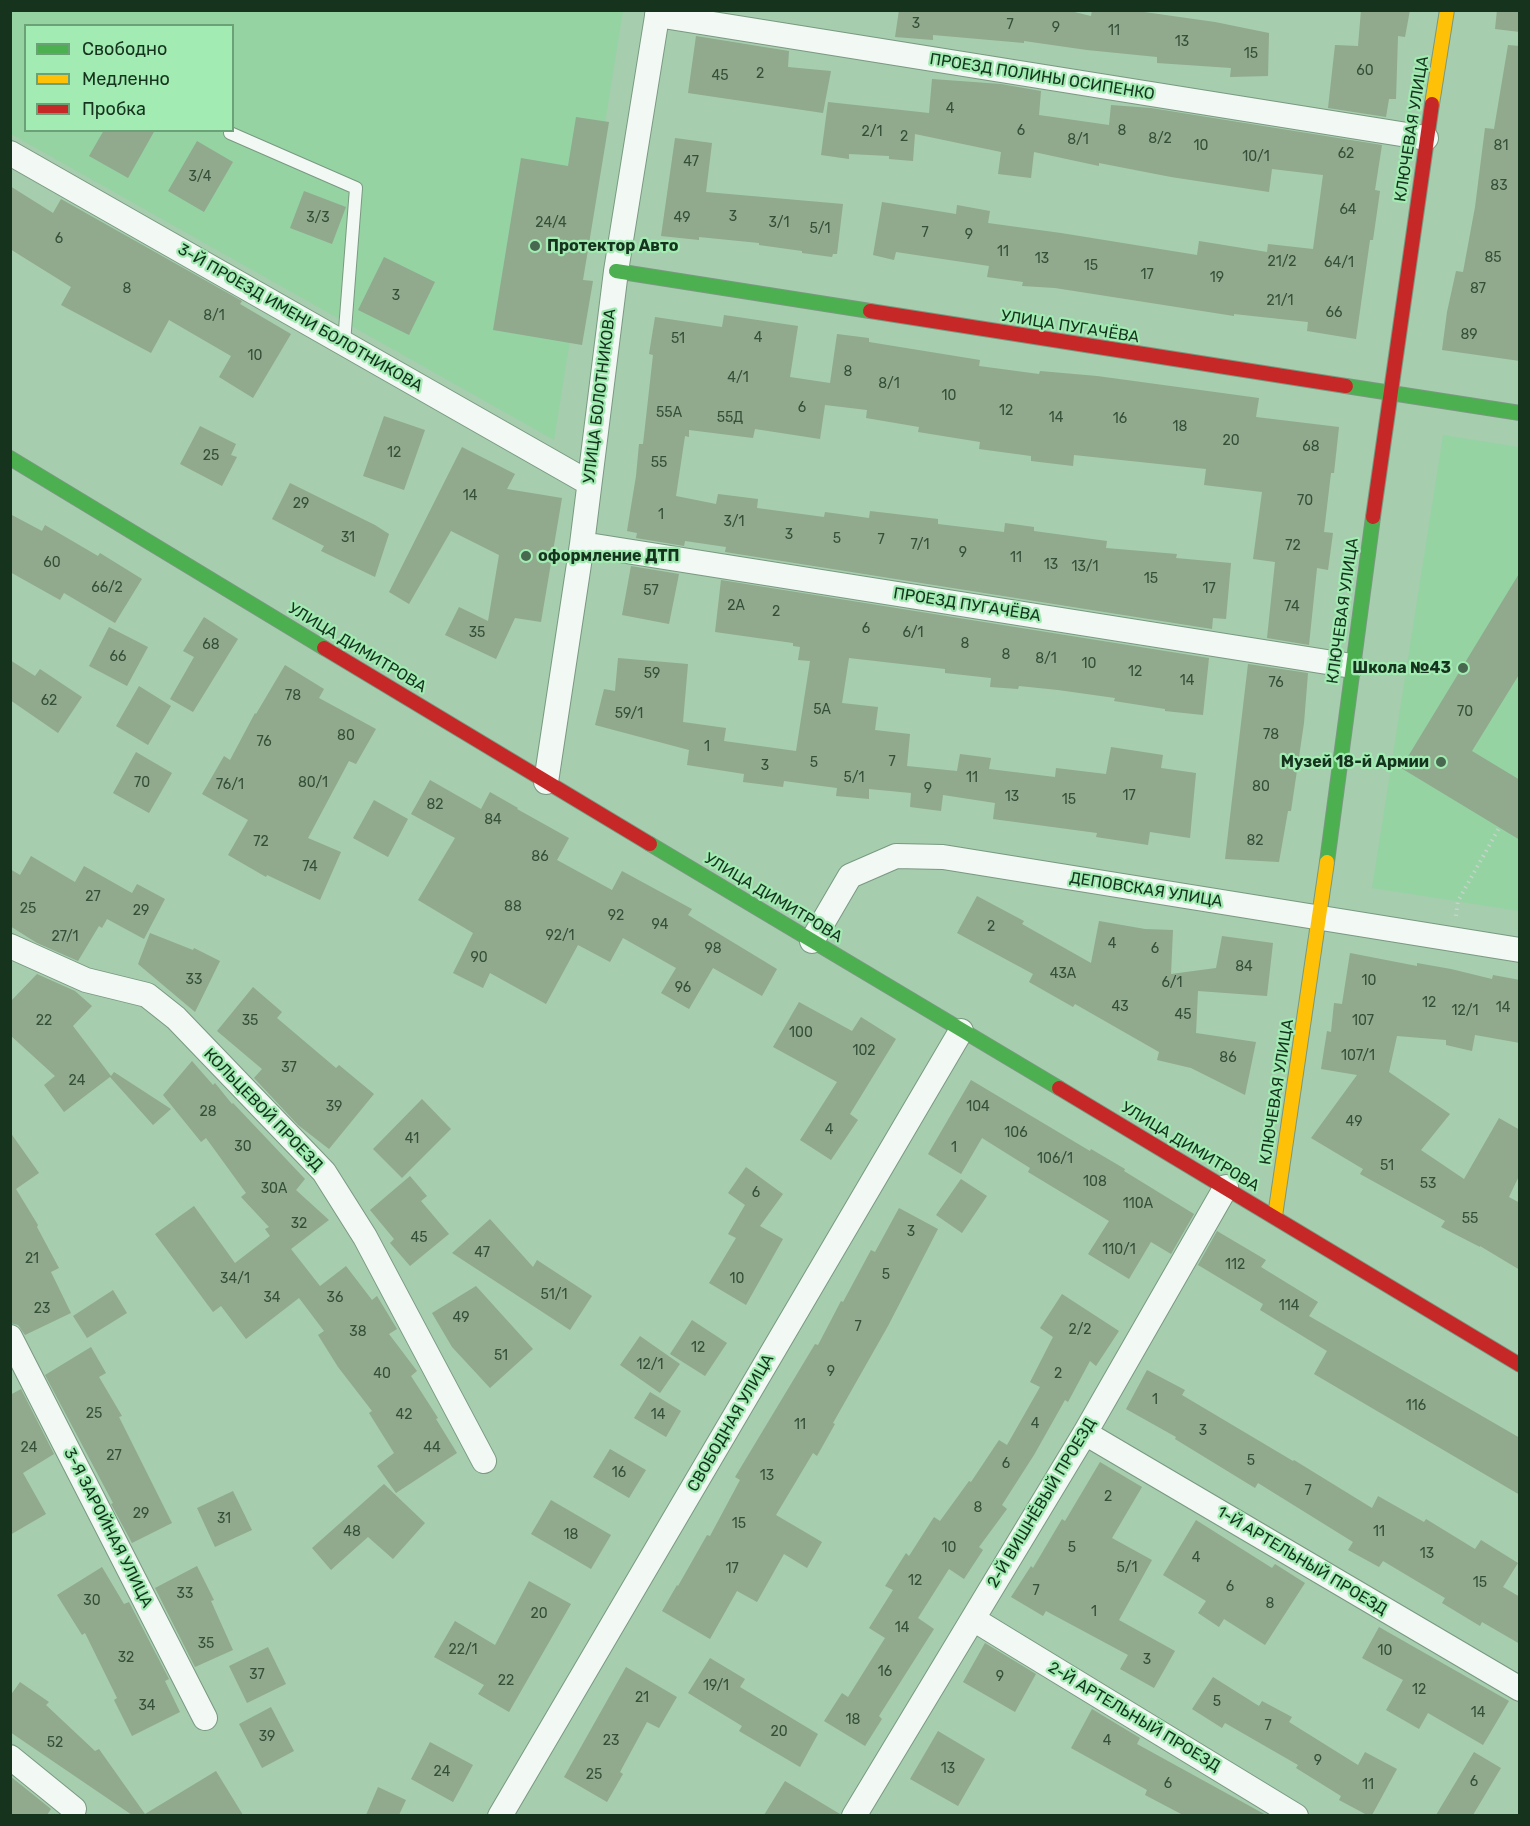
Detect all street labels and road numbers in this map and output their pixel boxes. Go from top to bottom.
street label: ПРОЕЗД ПОЛИНЫ ОСИПЕНКО [928,50,1156,104]
street label: КЛЮЧЕВАЯ УЛИЦА [1391,55,1433,203]
street label: 3-Й ПРОЕЗД ИМЕНИ БОЛОТНИКОВА [174,240,426,396]
street label: УЛИЦА ПУГАЧЁВА [999,307,1141,347]
street label: УЛИЦА БОЛОТНИКОВА [580,308,620,484]
street label: КЛЮЧЕВАЯ УЛИЦА [1323,537,1363,685]
street label: ПРОЕЗД ПУГАЧЁВА [892,584,1042,626]
street label: УЛИЦА ДИМИТРОВА [284,599,430,697]
street label: УЛИЦА ДИМИТРОВА [700,849,846,947]
street label: ДЕПОВСКАЯ УЛИЦА [1068,868,1224,912]
street label: КЛЮЧЕВАЯ УЛИЦА [1256,1018,1298,1166]
street label: КОЛЬЦЕВОЙ ПРОЕЗД [199,1045,327,1175]
street label: УЛИЦА ДИМИТРОВА [1117,1098,1263,1196]
street label: СВОБОДНАЯ УЛИЦА [684,1351,778,1495]
street label: 2-Й ВИШНЁВЫЙ ПРОЕЗД [984,1415,1100,1591]
street label: 3-Я ЗАРОЙНАЯ УЛИЦА [59,1445,157,1611]
street label: 1-Й АРТЕЛЬНЫЙ ПРОЕЗД [1213,1503,1391,1619]
street label: 2-Й АРТЕЛЬНЫЙ ПРОЕЗД [1045,1658,1223,1776]

